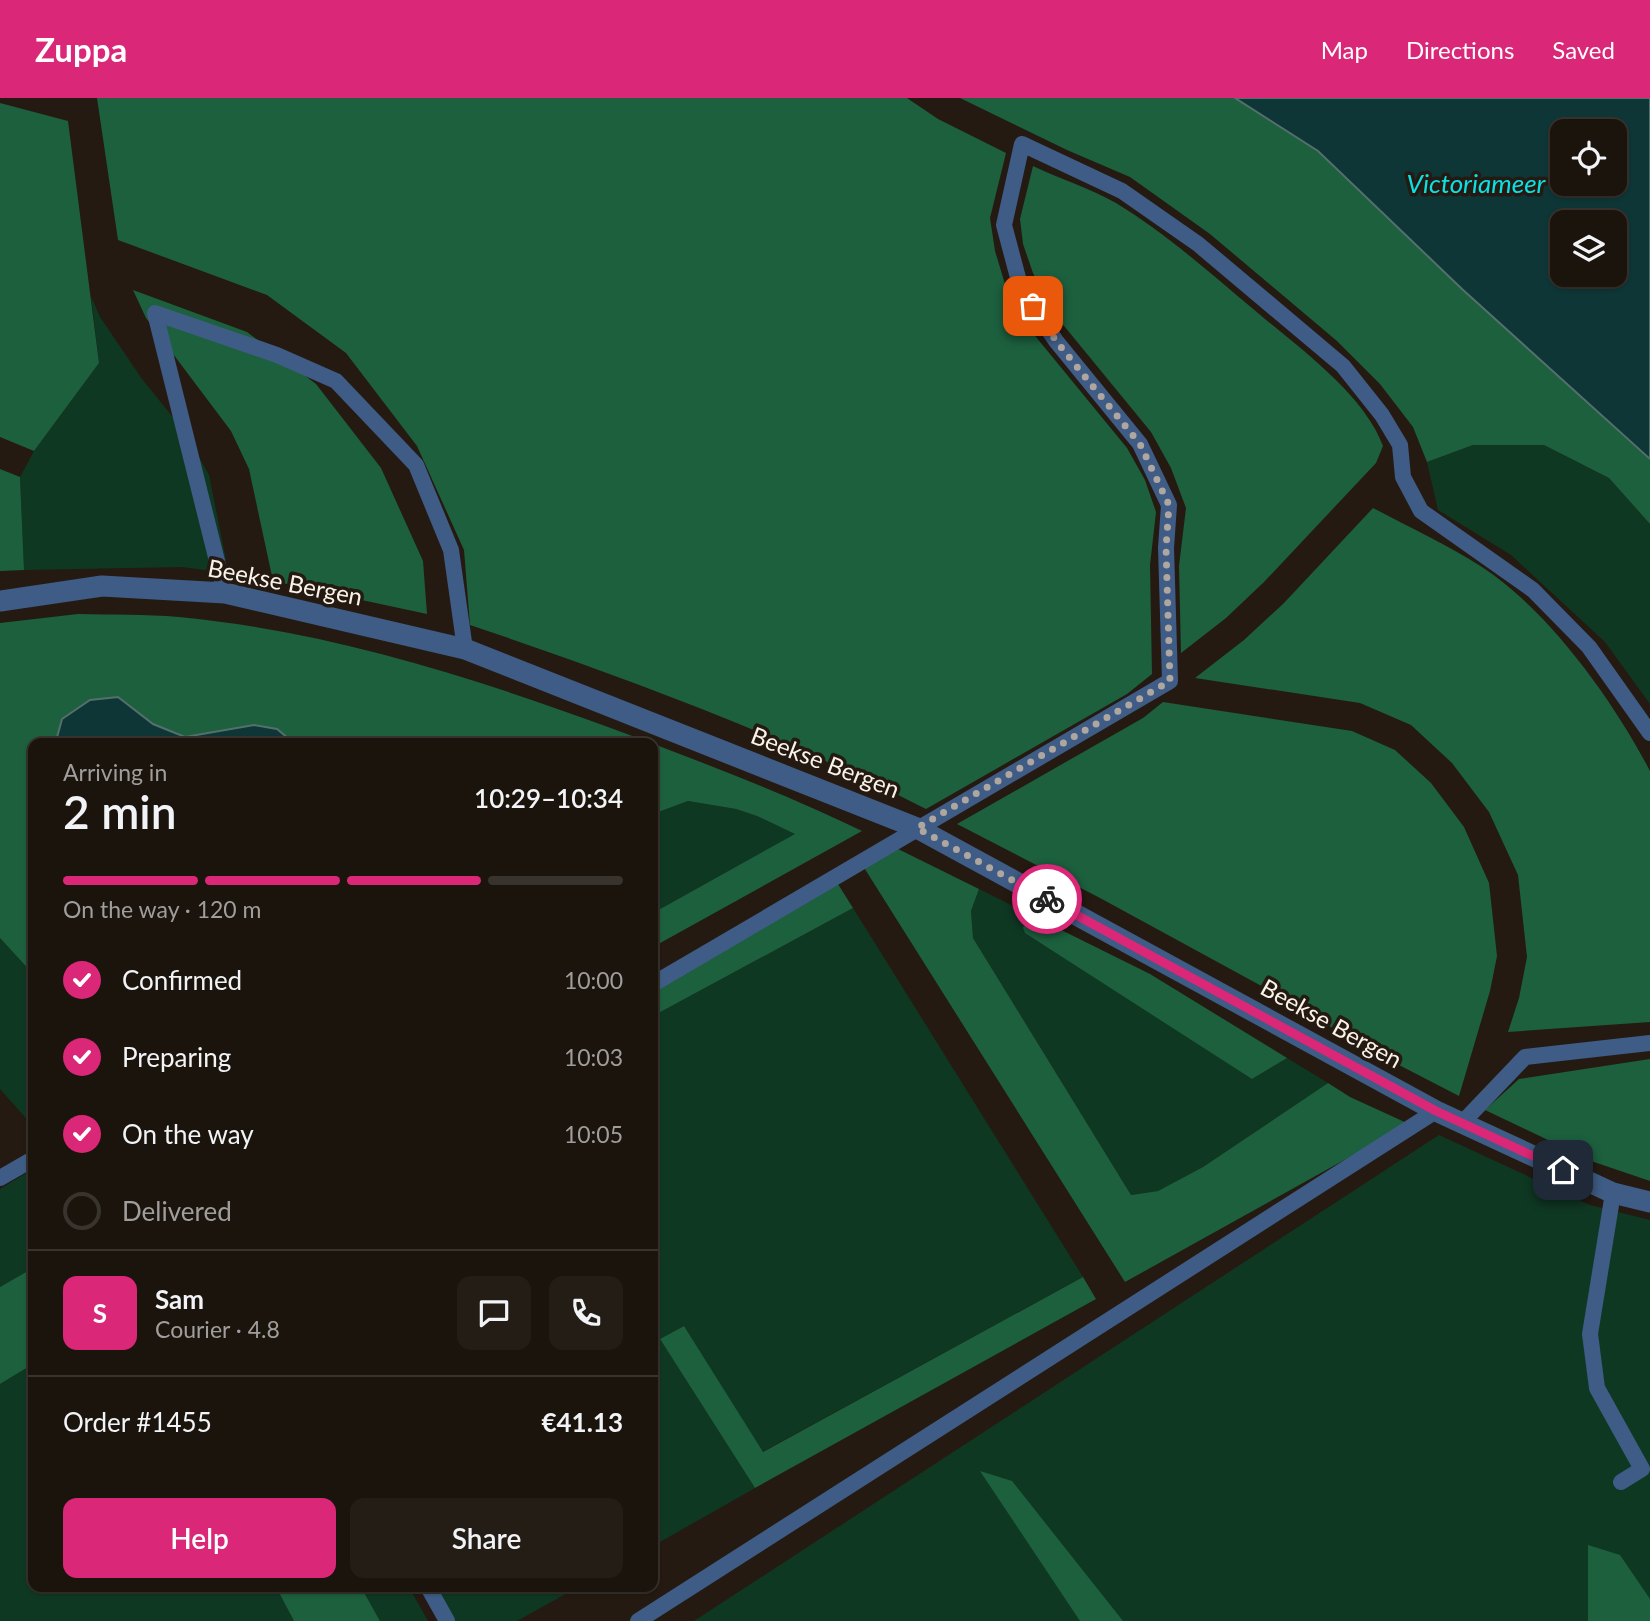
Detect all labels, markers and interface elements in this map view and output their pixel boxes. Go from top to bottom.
text: Zuppa [35,29,127,69]
text: Map [1321,35,1368,64]
text: Directions [1406,35,1514,64]
text: Saved [1552,35,1615,64]
map controls [1550,119,1627,287]
button: locate [1550,119,1627,196]
water label: Victoriameer [1407,167,1547,199]
button: layers [1550,210,1627,287]
pin [1003,276,1063,336]
icon: bag [1014,287,1052,325]
street label: Beekse Bergen [206,552,365,611]
street label: Beekse Bergen [747,720,904,803]
text: Arriving in [63,758,167,786]
text: 10:29–10:34 [474,782,623,814]
text: 2 min [63,784,177,839]
courier [1012,864,1082,934]
icon: bike [1028,880,1066,918]
text: On the way · 120 m [63,895,262,923]
icon: check [63,961,101,999]
text: Confirmed [122,964,242,996]
text: 10:00 [564,966,623,994]
street label: Beekse Bergen [1256,972,1407,1073]
icon: check [63,1038,101,1076]
text: Preparing [122,1041,231,1073]
text: 10:03 [564,1043,623,1071]
icon: check [63,1115,101,1153]
text: On the way [122,1118,254,1150]
text: 10:05 [564,1120,623,1148]
pin [1533,1140,1593,1200]
icon: home [1544,1151,1582,1189]
text: Delivered [122,1195,232,1227]
button: chat [457,1276,531,1350]
button: phone [549,1276,623,1350]
text: Sam [155,1283,204,1315]
text: S [93,1297,107,1329]
text: Courier · 4.8 [155,1315,280,1343]
text: Order #1455 [63,1406,212,1438]
text: €41.13 [541,1406,623,1438]
button: Help [63,1498,336,1578]
button: Share [350,1498,623,1578]

